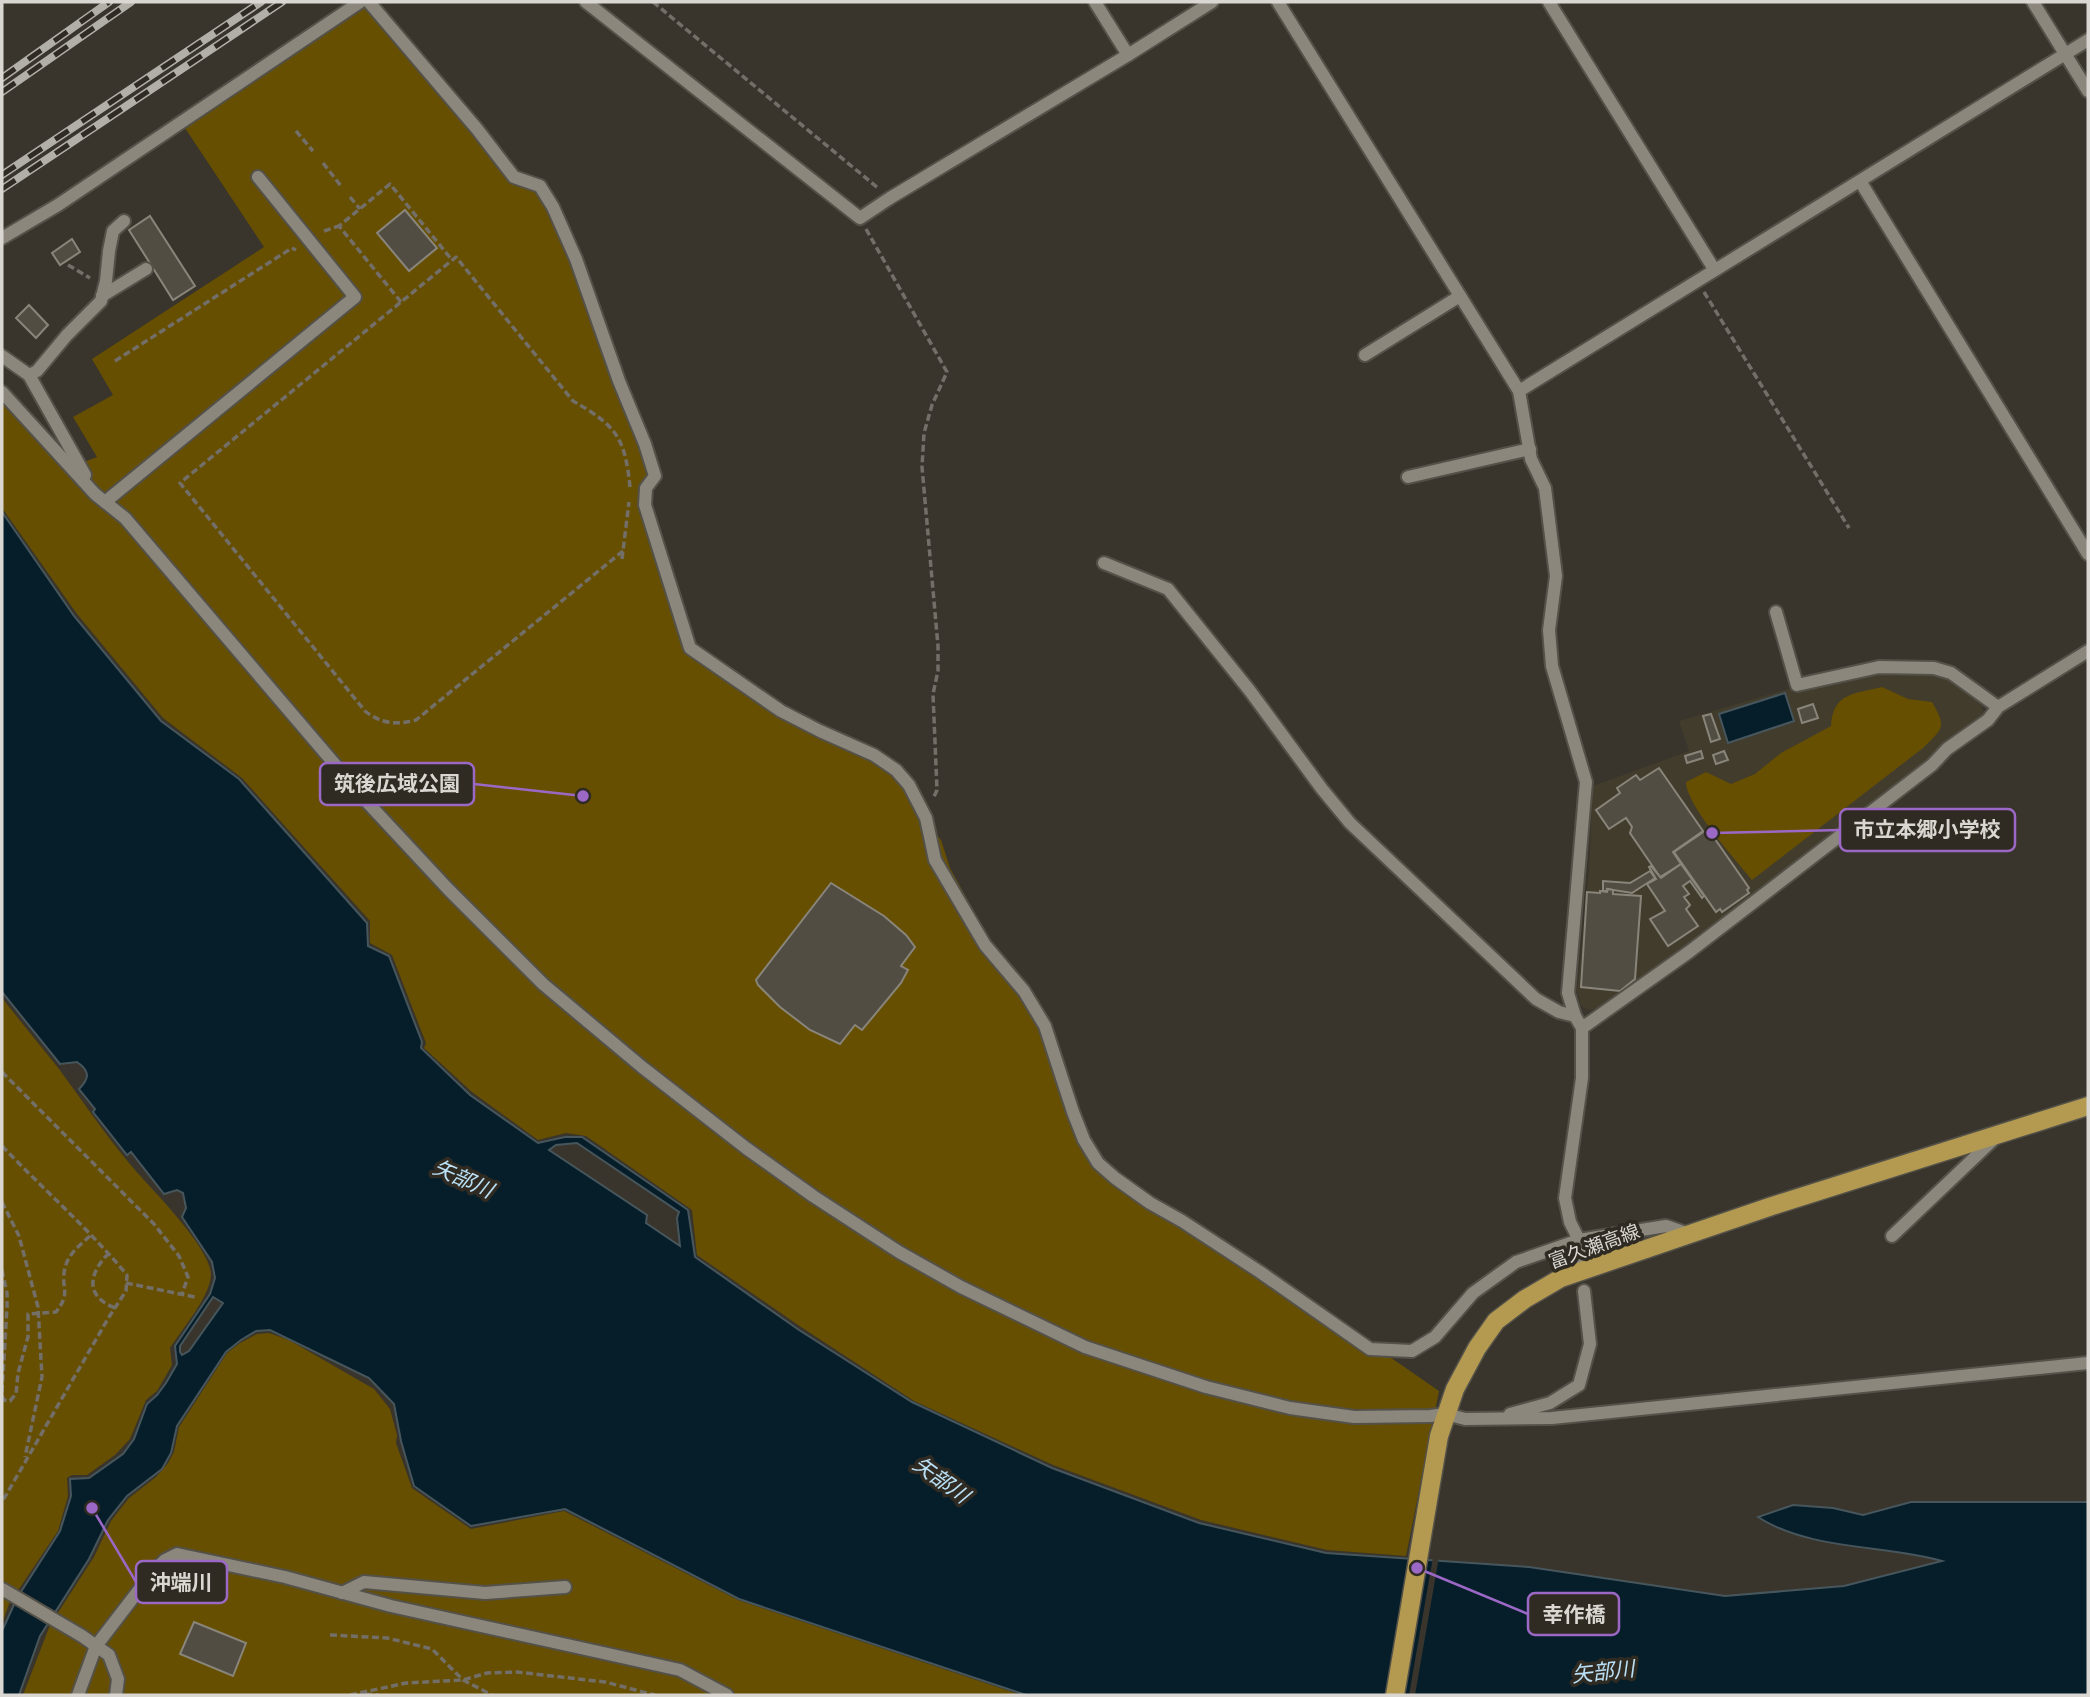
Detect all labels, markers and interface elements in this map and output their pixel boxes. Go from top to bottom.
callout: 筑後広域公園 [320,763,474,805]
text: 筑後広域公園 [334,770,460,797]
callout: 市立本郷小学校 [1840,809,2015,851]
text: 市立本郷小学校 [1854,816,2001,843]
water label: 矢部川 [429,1153,499,1205]
street label: 富久瀬高線 [1545,1218,1643,1274]
water label: 矢部川 [908,1450,976,1510]
callout: 沖端川 [136,1561,227,1603]
text: 沖端川 [150,1569,213,1596]
callout: 幸作橋 [1528,1593,1619,1635]
text: 幸作橋 [1543,1601,1606,1628]
water label: 矢部川 [1570,1655,1638,1688]

